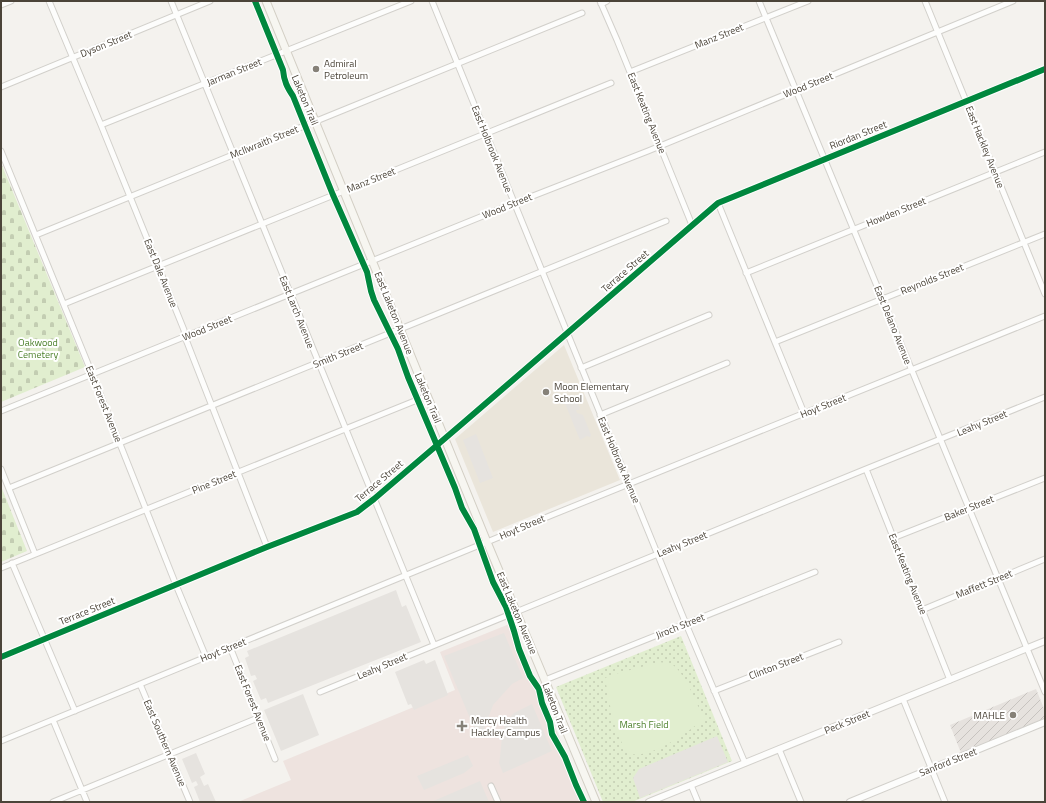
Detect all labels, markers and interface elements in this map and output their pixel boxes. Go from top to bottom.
street label: Manz Street [692,19,746,53]
street label: Dyson Street [78,27,135,61]
street label: Jarman Street [204,54,264,90]
place label: Admiral Petroleum [324,56,368,83]
marker: Admiral Petroleum [311,64,321,74]
street label: Wood Street [781,68,836,102]
street label: East Keating Avenue [624,70,670,156]
street label: Laketon Trail [288,73,322,127]
street label: East Holbrook Avenue [468,103,516,195]
street label: East Hackley Avenue [962,104,1008,190]
street label: Riordan Street [827,117,889,153]
street label: McIlwraith Street [228,121,301,163]
street label: Manz Street [344,163,398,197]
street label: Wood Street [480,189,535,223]
street label: Howden Street [864,193,929,231]
street label: East Dale Avenue [140,236,182,310]
street label: Terrace Street [598,246,652,296]
street label: Reynolds Street [898,259,966,298]
street label: East Laketon Avenue [371,269,417,357]
street label: East Larch Avenue [276,273,318,351]
street label: East Delano Avenue [870,283,916,367]
street label: Wood Street [180,311,235,345]
park label: Oakwood Cemetery [18,335,58,362]
street label: Smith Street [311,338,366,372]
street label: East Forest Avenue [82,363,126,445]
street label: Laketon Trail [411,371,445,425]
place label: Moon Elementary School [554,379,629,406]
marker: Moon Elementary School [541,387,551,397]
street label: Hoyt Street [798,390,849,422]
street label: Leahy Street [955,406,1010,440]
street label: East Holbrook Avenue [594,414,644,506]
street label: Terrace Street [352,456,407,506]
street label: Pine Street [190,466,239,498]
street label: Baker Street [942,491,997,525]
street label: Hoyt Street [497,510,548,543]
street label: Leahy Street [655,527,710,561]
street label: East Keating Avenue [885,531,931,617]
street label: Maffett Street [953,566,1015,602]
street label: East Laketon Avenue [493,570,541,656]
street label: Terrace Street [57,593,117,629]
street label: Jiroch Street [653,609,707,643]
street label: Hoyt Street [198,634,249,666]
street label: Leahy Street [355,649,410,683]
street label: Clinton Street [747,649,806,683]
street label: East Forest Avenue [231,662,275,744]
street label: Laketon Trail [538,680,572,736]
street label: East Southern Avenue [140,697,190,789]
street label: Peck Street [822,706,873,738]
place label: MAHLE [974,708,1005,723]
marker: MAHLE [1008,710,1018,720]
place label: Mercy Health Hackley Campus [471,713,541,740]
park label: Marsh Field [619,717,669,732]
marker: Mercy Health Hackley Campus [456,720,468,732]
street label: Sanford Street [917,743,979,780]

